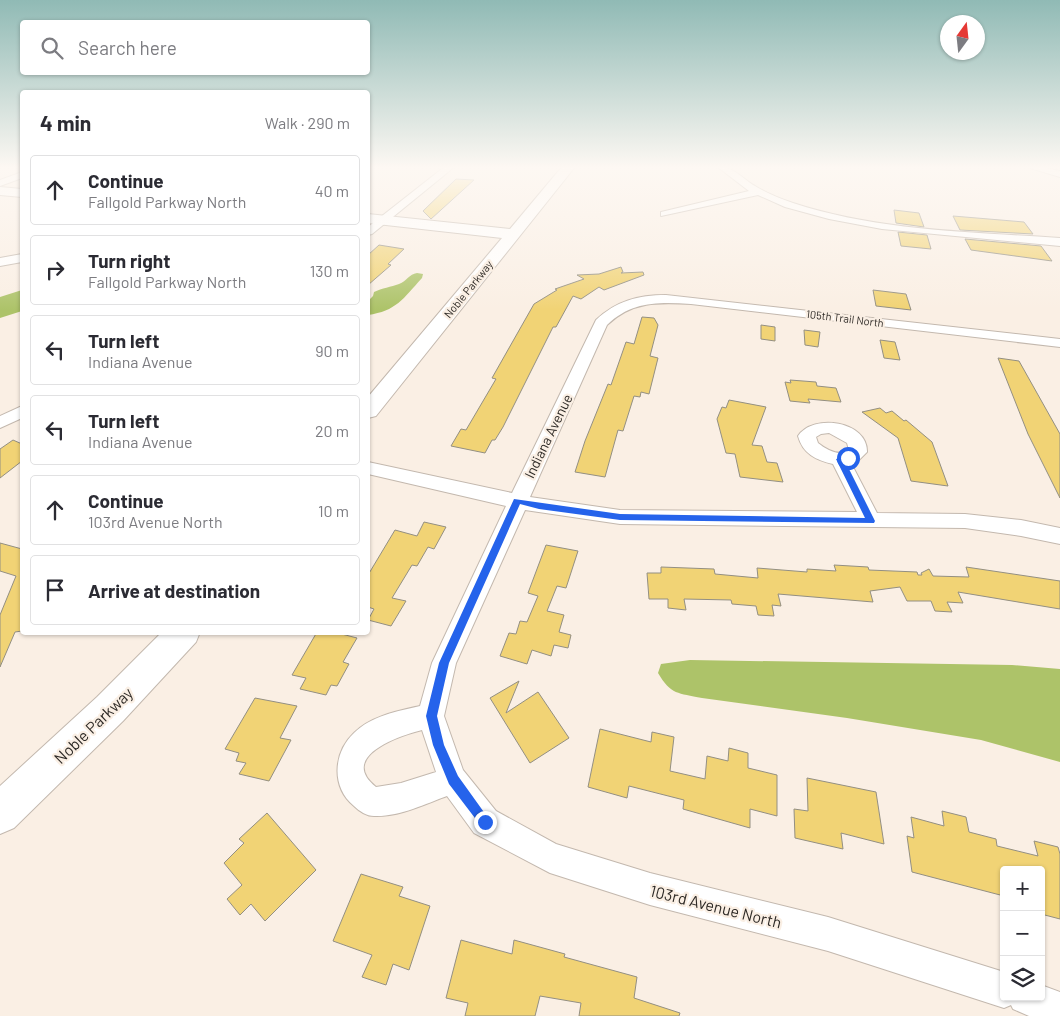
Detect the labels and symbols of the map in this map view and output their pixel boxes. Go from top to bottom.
north arrow [940,15,985,60]
street label: Noble Parkway [441,258,495,320]
street label: 105th Trail North [805,307,885,329]
street label: Indiana Avenue [520,391,576,481]
route start [837,447,860,470]
street label: Noble Parkway [50,682,137,767]
route end [474,811,497,834]
street label: 103rd Avenue North [648,880,784,932]

